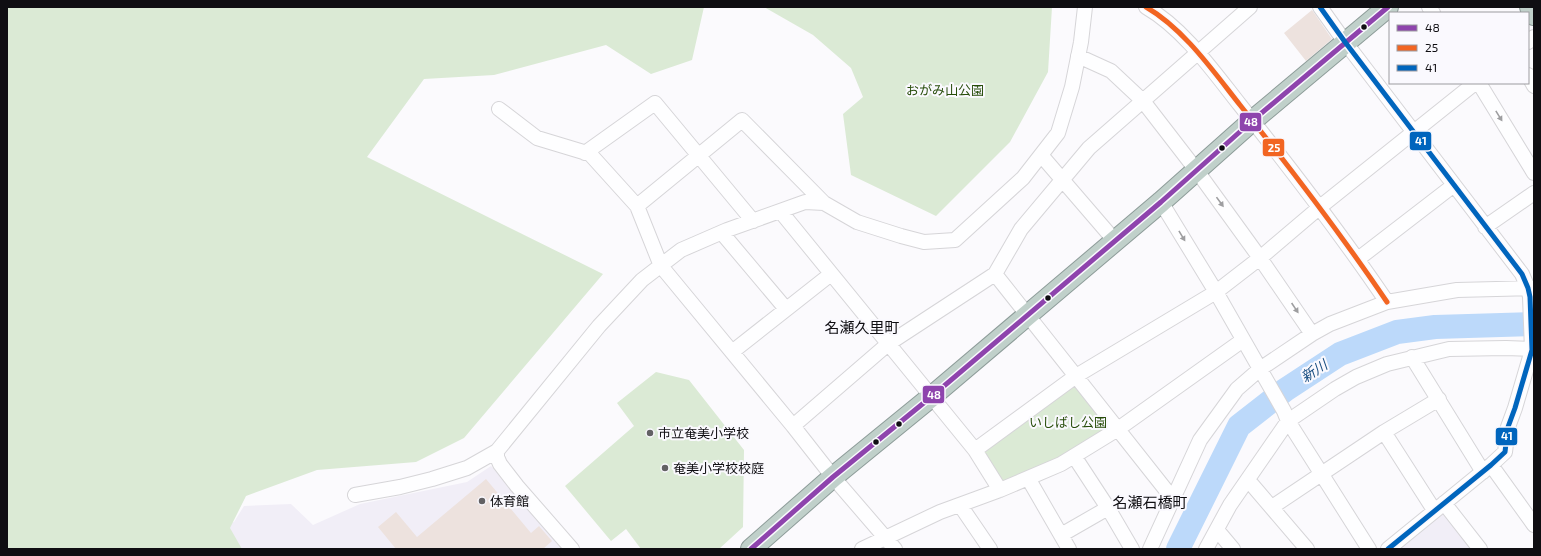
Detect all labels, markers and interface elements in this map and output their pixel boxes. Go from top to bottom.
legend [1389,12,1529,84]
text: 48 [1425,20,1440,34]
unlabelled marker [1359,22,1369,32]
text: 25 [1425,40,1438,54]
text: 41 [1425,60,1437,74]
park label: おがみ山公園 [906,82,984,98]
one-way arrow [1495,111,1503,121]
line badge: 48 [1239,112,1262,132]
text: 48 [1244,115,1258,128]
line badge: 41 [1409,131,1432,151]
text: 41 [1415,134,1427,147]
line badge: 25 [1262,138,1285,157]
text: 25 [1268,141,1280,154]
unlabelled marker [1217,143,1227,153]
one-way arrow [1215,197,1224,208]
one-way arrow [1178,230,1185,241]
unlabelled marker [1043,293,1053,303]
one-way arrow [1291,303,1299,313]
district label: 名瀬久里町 [824,318,900,336]
water label: 新川 [1297,355,1332,385]
line badge: 48 [922,385,945,404]
text: 48 [927,388,941,401]
park label: いしばし公園 [1029,414,1107,430]
unlabelled marker [894,419,904,429]
place label: 市立奄美小学校 [658,425,749,441]
line badge: 41 [1495,427,1518,446]
marker: 市立奄美小学校 [645,428,655,438]
text: 41 [1501,429,1513,442]
unlabelled marker [871,437,881,447]
place label: 奄美小学校校庭 [673,460,764,476]
marker: 奄美小学校校庭 [660,463,670,473]
place label: 体育館 [490,493,529,509]
district label: 名瀬石橋町 [1112,493,1188,511]
marker: 体育館 [477,496,487,506]

